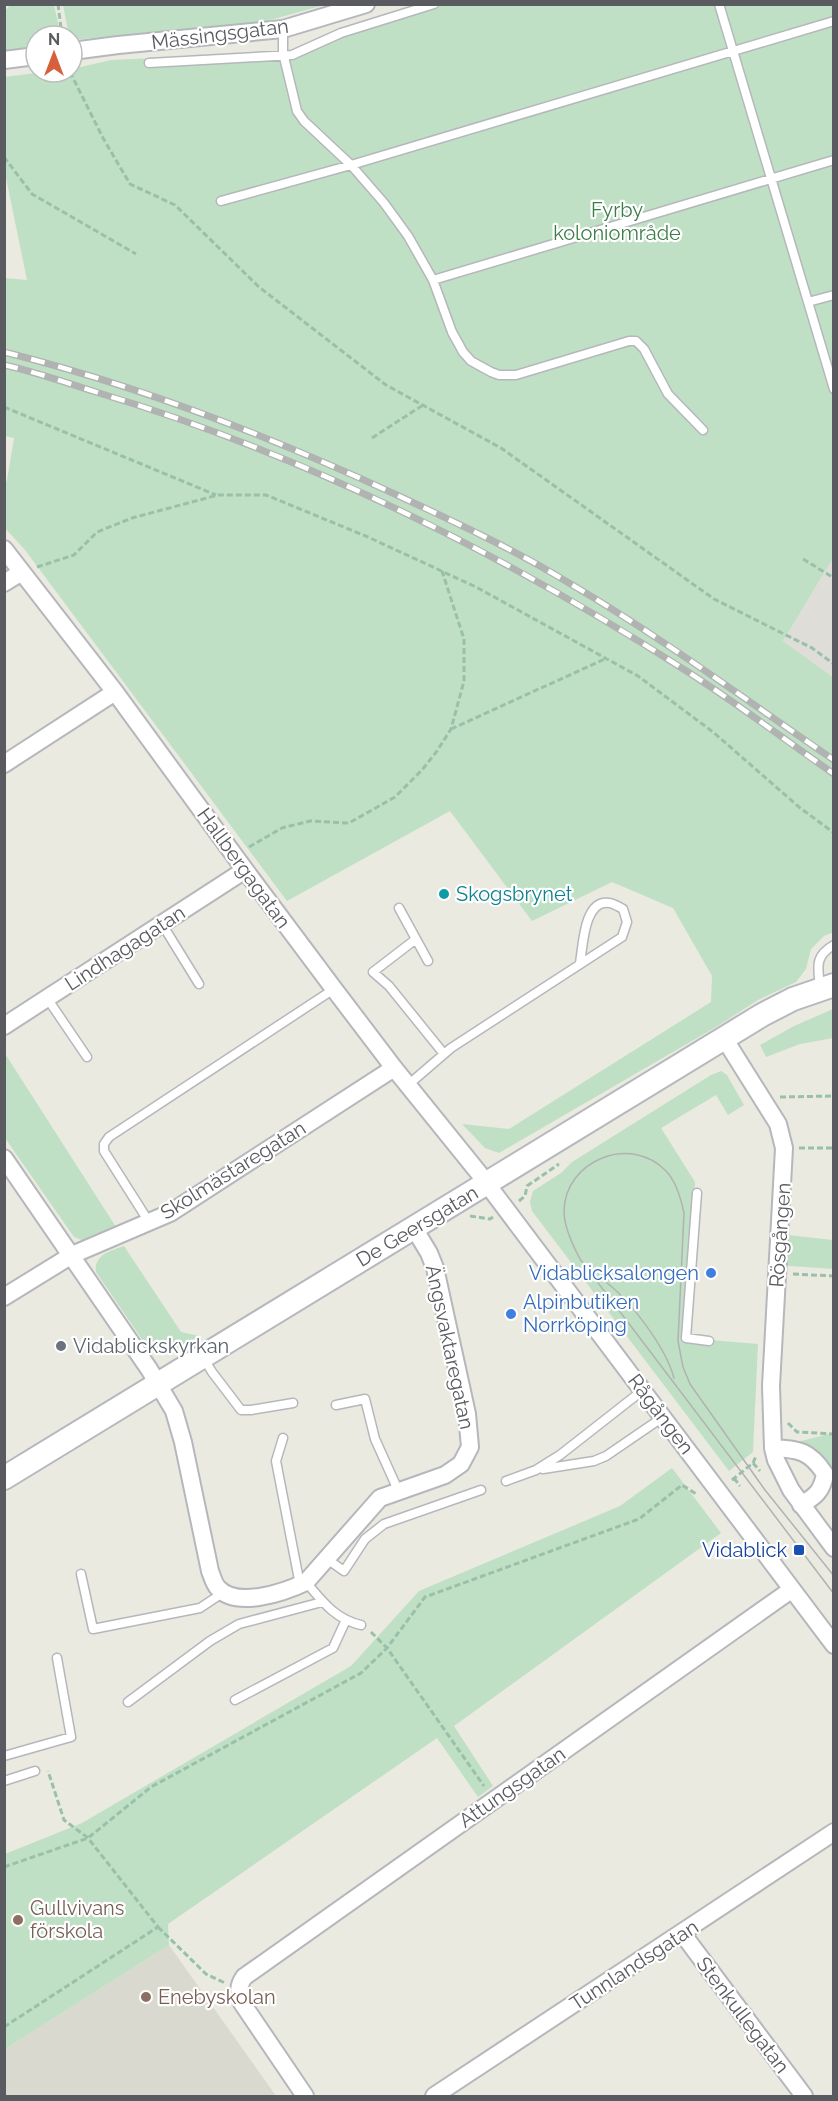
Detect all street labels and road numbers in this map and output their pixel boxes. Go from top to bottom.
street label: Mässingsgatan [150,14,290,54]
street label: Hallbergagatan [192,803,296,933]
street label: Lindhagagatan [60,900,190,996]
street label: Skolmästaregatan [156,1116,310,1224]
street label: De Geersgatan [352,1180,482,1272]
street label: Rösgången [764,1182,796,1288]
street label: Ängsvaktaregatan [421,1263,479,1431]
street label: Rågången [623,1369,699,1459]
street label: Attungsgatan [454,1741,570,1833]
street label: Tunnlandsgatan [565,1915,703,2015]
street label: Stenkullegatan [691,1952,795,2078]

